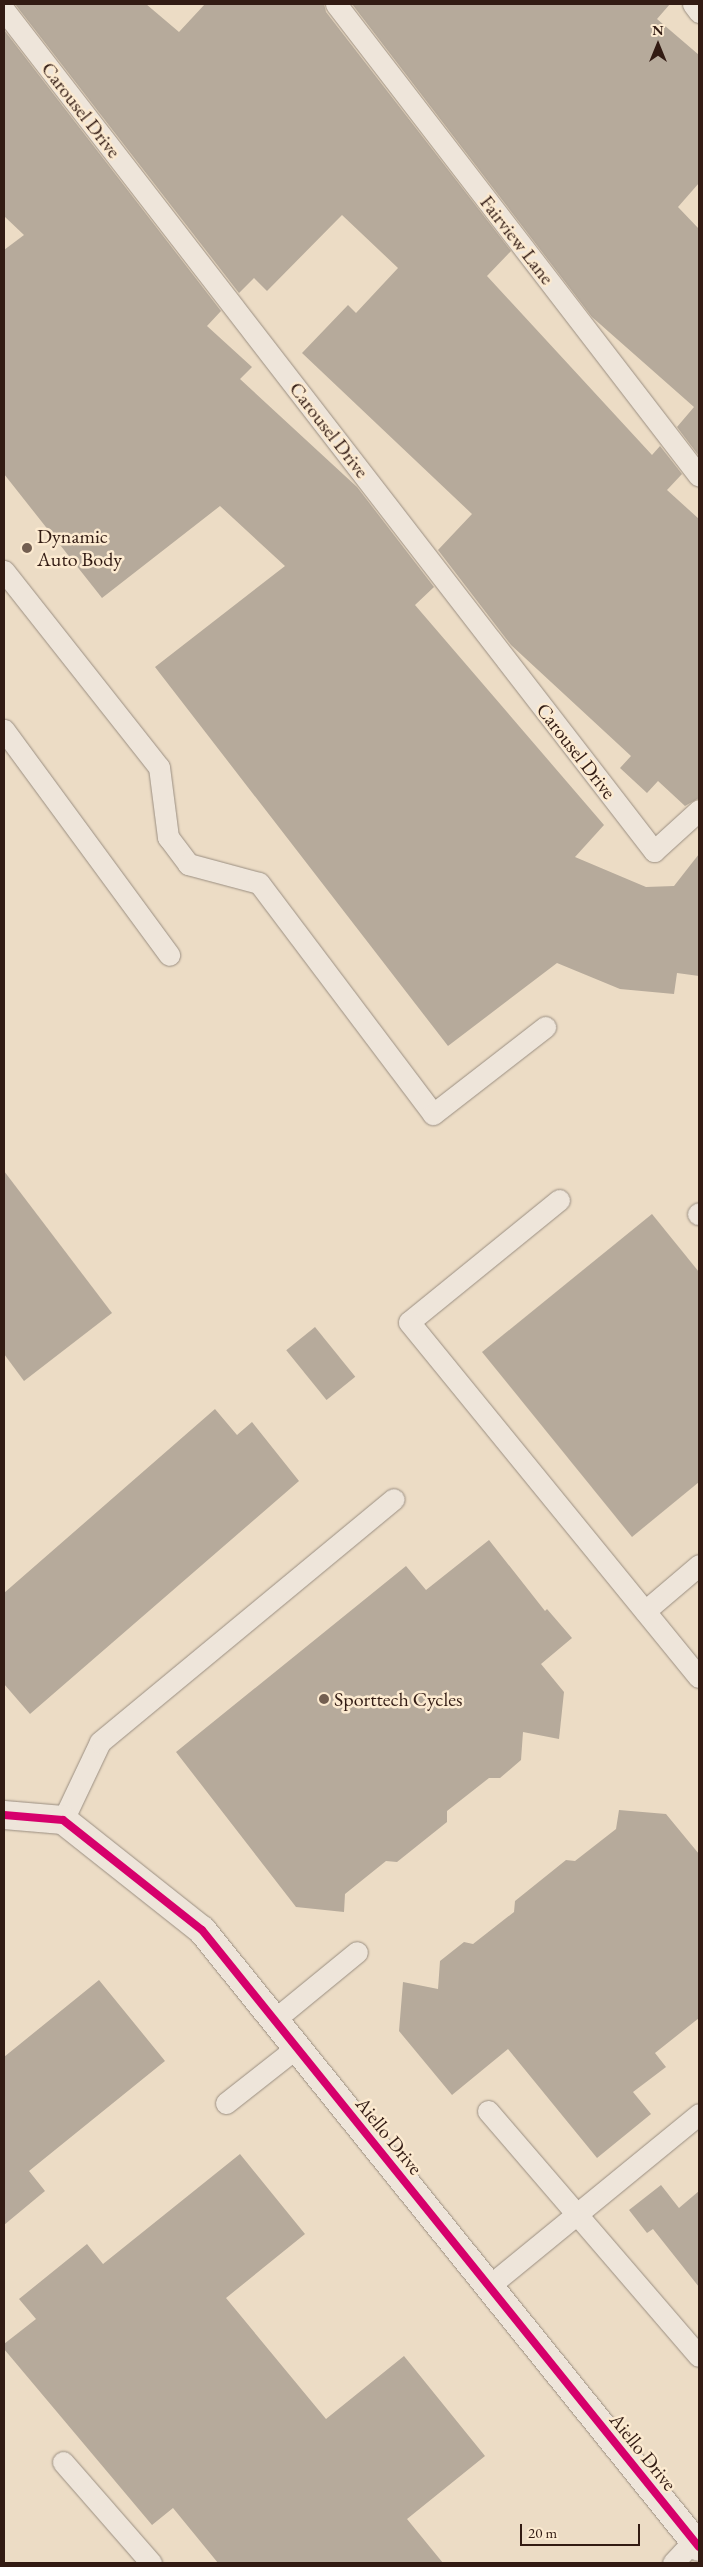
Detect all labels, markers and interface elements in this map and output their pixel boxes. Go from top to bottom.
north arrow [633,20,683,70]
text: N [652,21,664,39]
street label: Carousel Drive [36,57,126,163]
street label: Fairview Lane [475,191,559,289]
street label: Carousel Drive [284,377,374,483]
place label: Dynamic Auto Body [37,524,122,571]
marker: Dynamic Auto Body [21,542,33,554]
street label: Carousel Drive [531,698,621,804]
place label: Sporttech Cycles [334,1687,463,1711]
marker: Sporttech Cycles [318,1693,330,1705]
street label: Aiello Drive [350,2092,428,2180]
street label: Aiello Drive [604,2408,682,2496]
scale bar [523,2514,643,2546]
text: 20 m [528,2523,557,2542]

